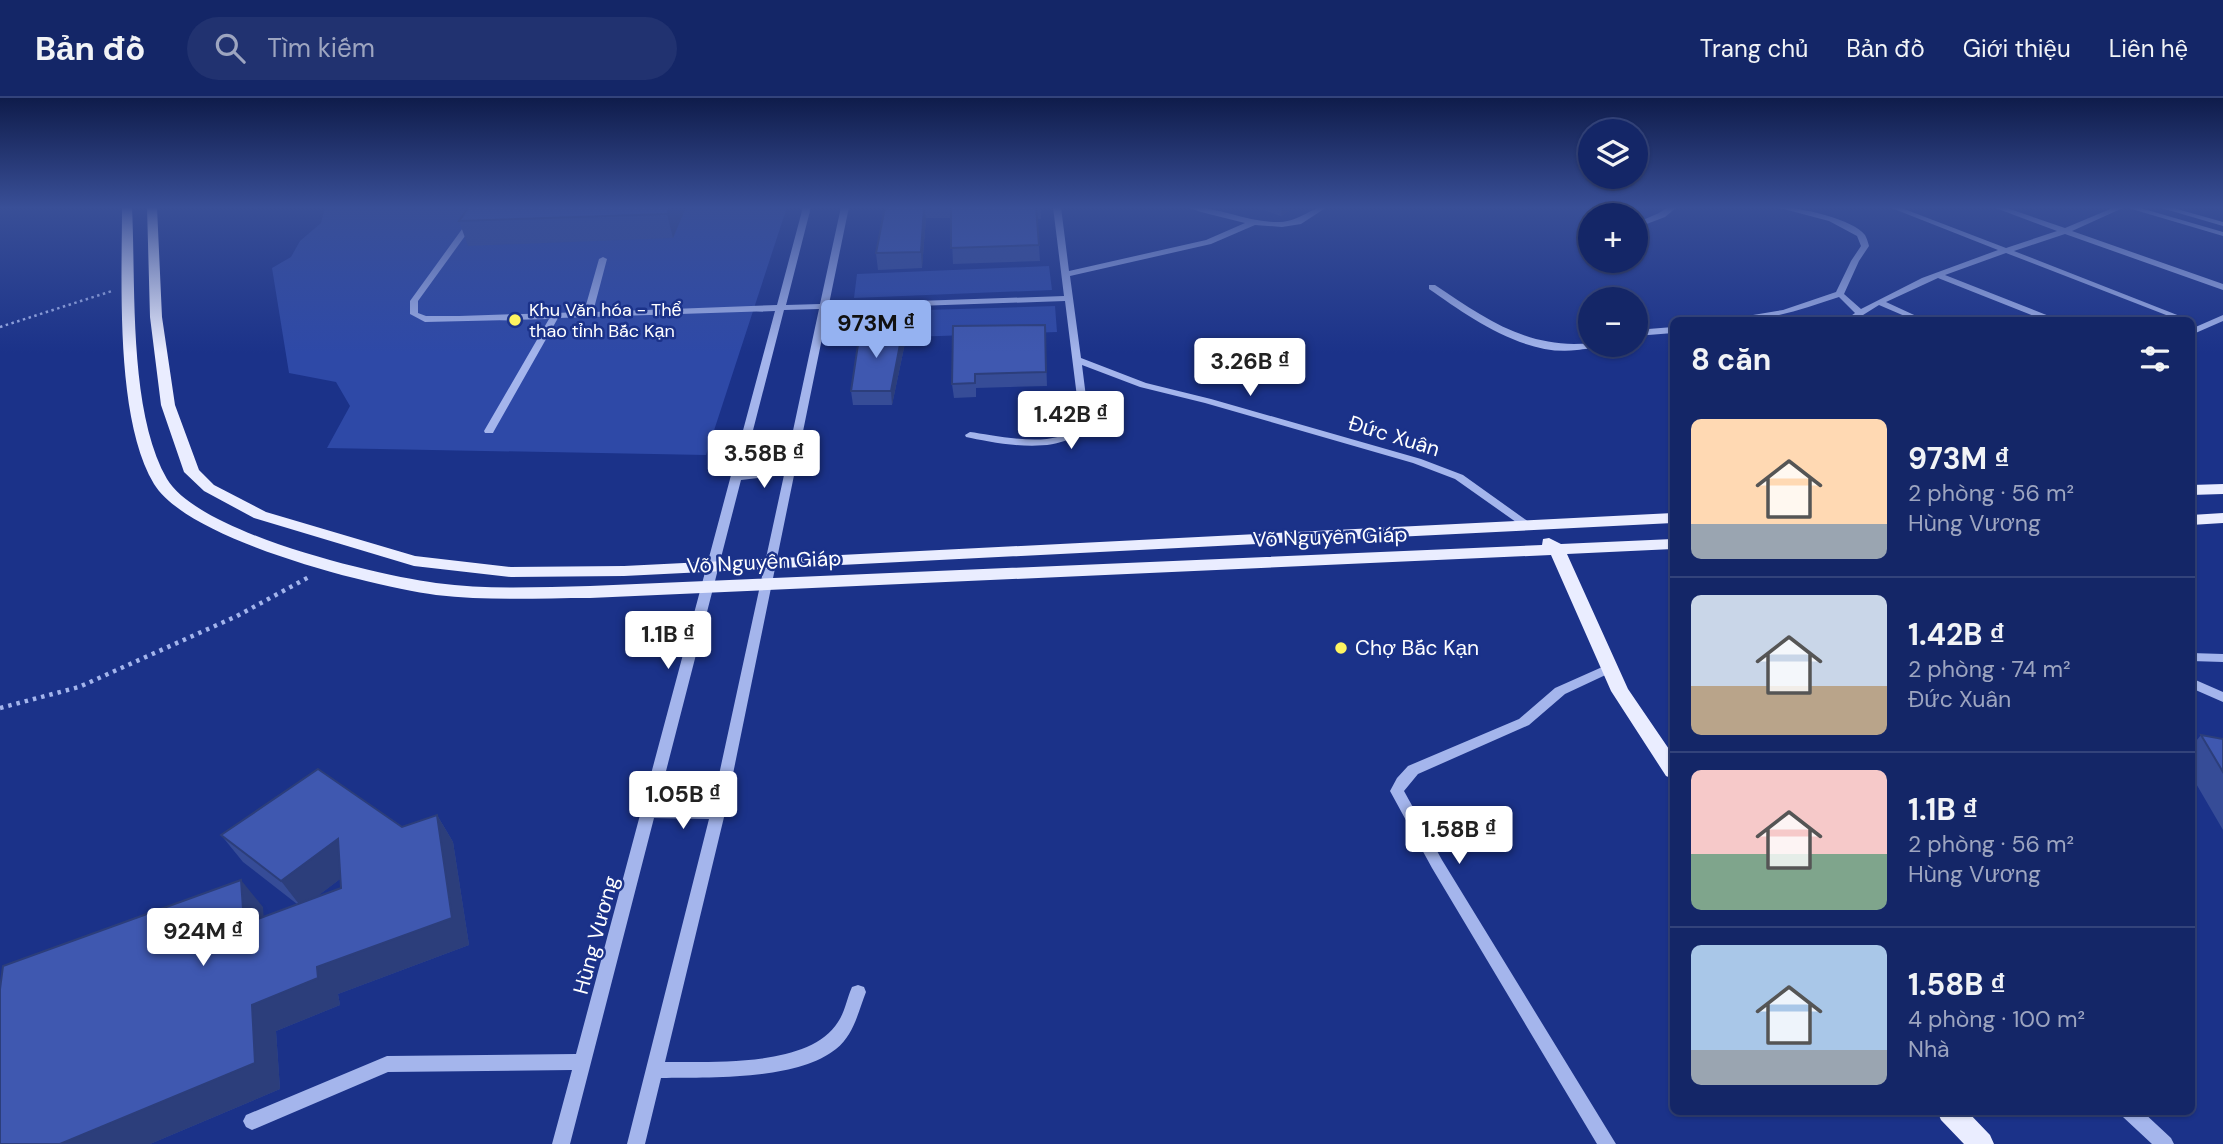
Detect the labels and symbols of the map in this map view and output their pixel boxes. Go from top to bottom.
place label: Khu Văn hóa - Thể thao tỉnh Bắc Kạn [529,298,682,343]
pin: 973M ₫ [819,300,933,360]
marker: Khu Văn hóa - Thể thao tỉnh Bắc Kạn [507,312,523,328]
pin: 3.26B ₫ [1185,338,1315,398]
pin: 1.42B ₫ [1006,392,1136,451]
street label: Đức Xuân [1345,409,1443,463]
pin: 3.58B ₫ [699,430,829,490]
street label: Võ Nguyên Giáp [1252,520,1408,554]
street label: Võ Nguyên Giáp [686,544,842,580]
pin: 1.1B ₫ [611,612,725,671]
place label: Chợ Bắc Kạn [1355,634,1479,662]
marker: Chợ Bắc Kạn [1333,640,1349,656]
pin: 1.05B ₫ [618,772,748,831]
pin: 1.58B ₫ [1394,806,1524,866]
street label: Hùng Vương [567,873,625,997]
pin: 924M ₫ [146,908,260,968]

